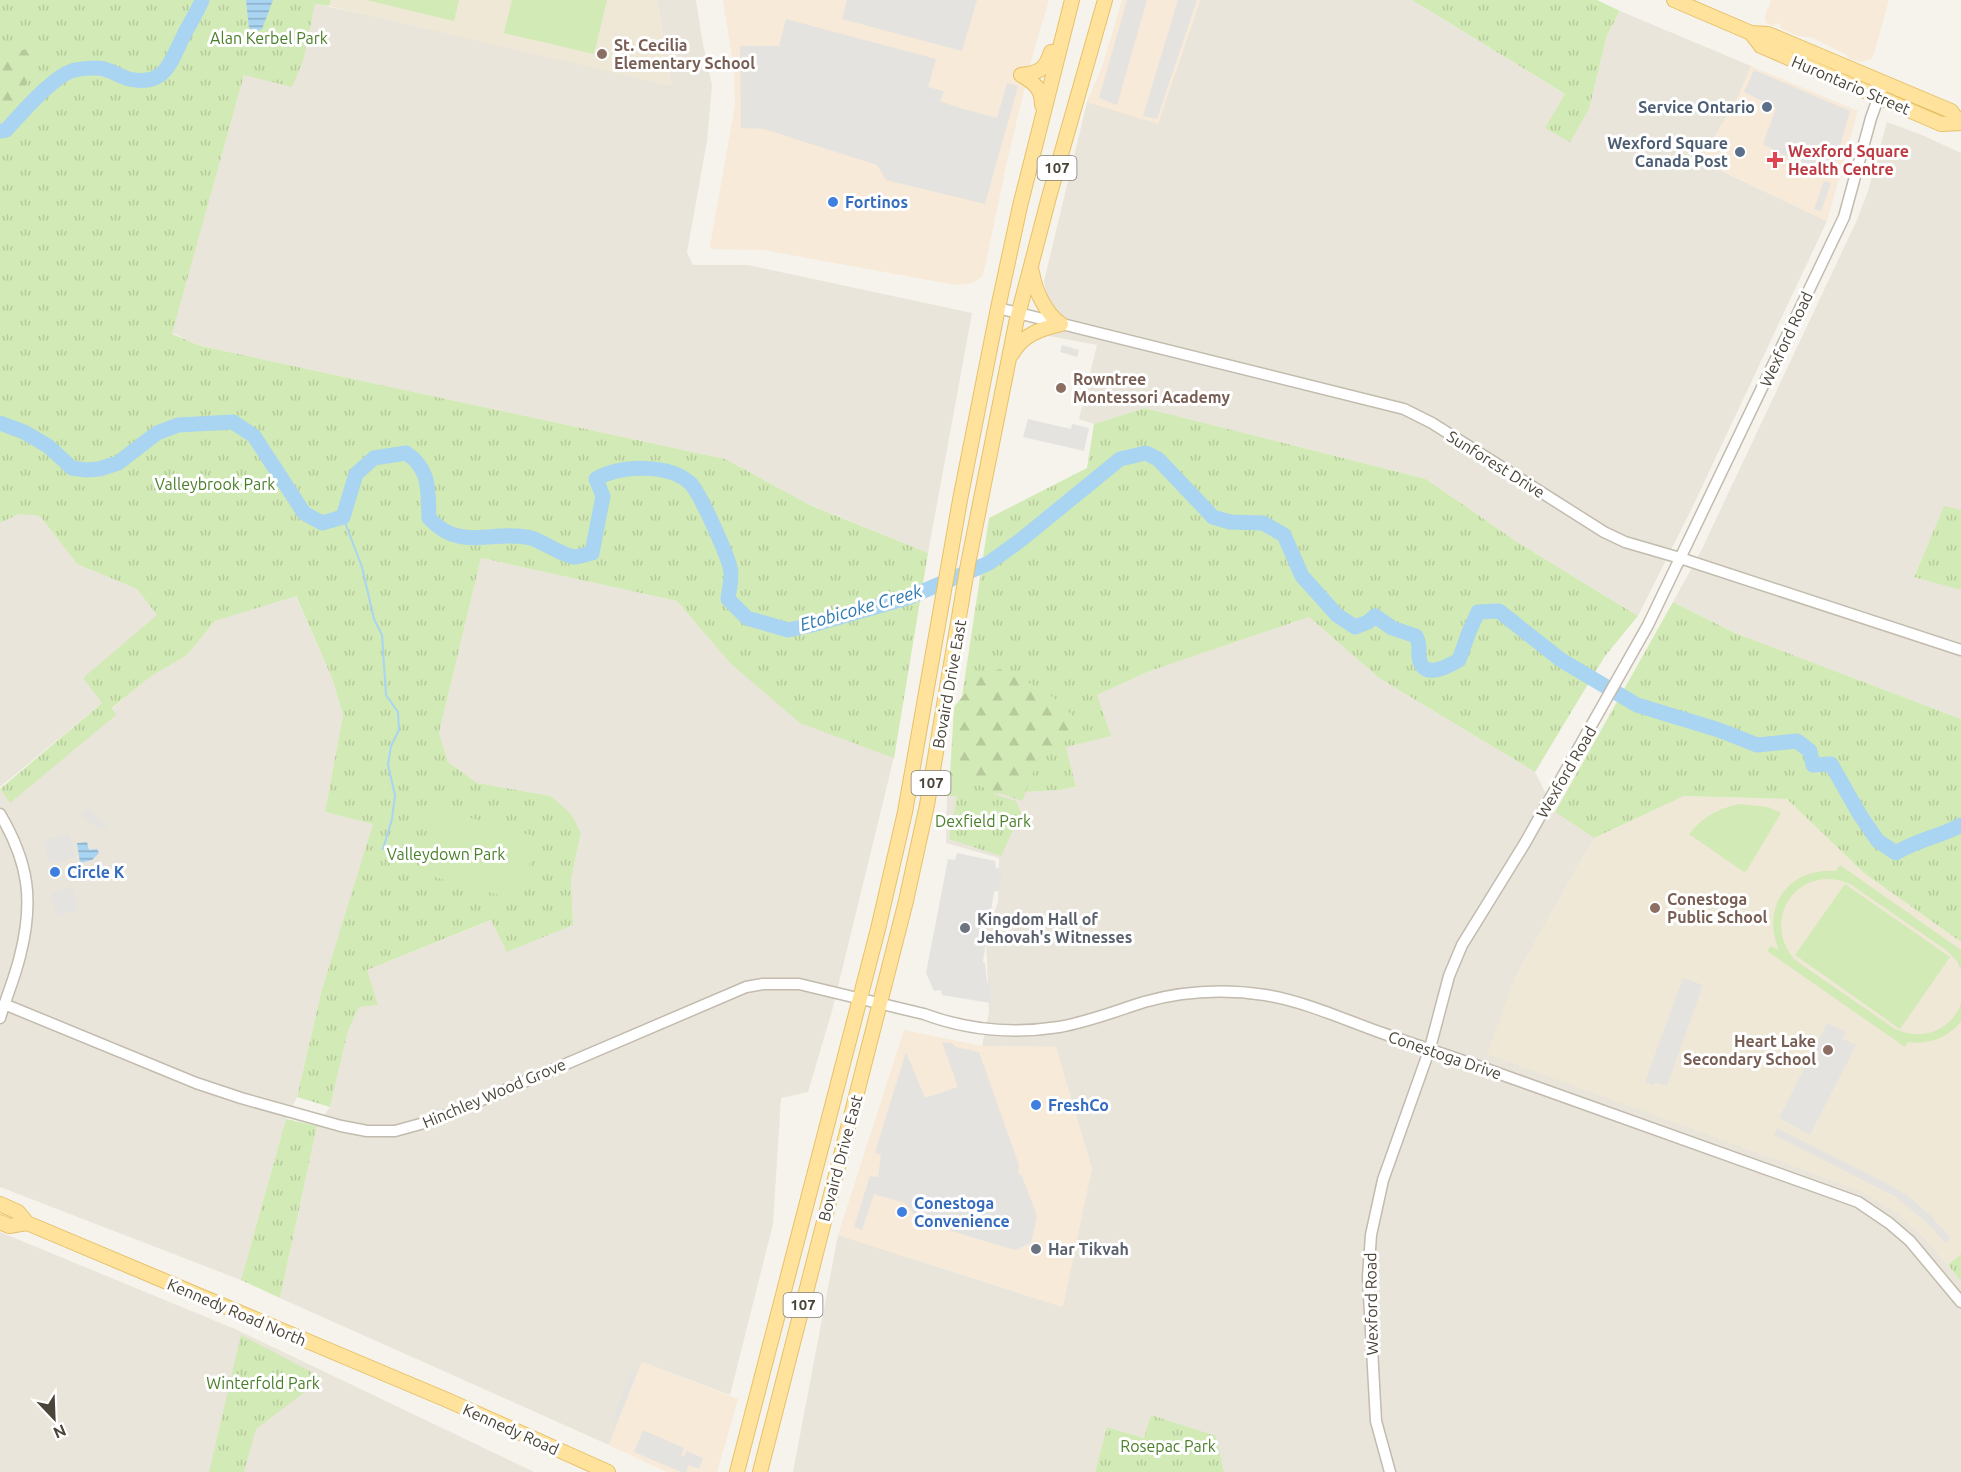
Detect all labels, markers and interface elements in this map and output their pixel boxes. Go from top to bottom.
park label: Alan Kerbel Park [210,29,328,47]
place label: St. Cecilia Elementary School [614,36,755,72]
marker: St. Cecilia Elementary School [595,47,609,61]
street label: Hurontario Street [1789,52,1914,118]
place label: Service Ontario [1638,98,1755,116]
marker: Service Ontario [1760,100,1774,114]
place label: Wexford Square Canada Post [1607,134,1728,170]
place label: Wexford Square Health Centre [1788,142,1909,178]
marker: Wexford Square Canada Post [1733,145,1747,159]
marker: Wexford Square Health Centre [1766,151,1784,169]
road number: 107 [1038,156,1076,180]
place label: Fortinos [845,193,908,211]
marker: Fortinos [826,195,840,209]
street label: Wexford Road [1756,289,1816,389]
place label: Rowntree Montessori Academy [1073,370,1231,406]
marker: Rowntree Montessori Academy [1054,381,1068,395]
street label: Sunforest Drive [1444,427,1548,501]
park label: Valleybrook Park [155,475,275,493]
water label: Etobicoke Creek [797,580,925,634]
street label: Bovaird Drive East [929,618,969,750]
street label: Wexford Road [1532,723,1600,821]
road number: 107 [912,771,950,795]
park label: Dexfield Park [935,812,1031,830]
park label: Valleydown Park [387,845,505,863]
place label: Circle K [67,863,125,881]
marker: Circle K [48,865,62,879]
place label: Conestoga Public School [1667,890,1768,926]
marker: Conestoga Public School [1648,901,1662,915]
place label: Kingdom Hall of Jehovah's Witnesses [977,910,1132,946]
marker: Kingdom Hall of Jehovah's Witnesses [958,921,972,935]
street label: Conestoga Drive [1386,1027,1504,1083]
place label: Heart Lake Secondary School [1683,1032,1816,1068]
marker: Heart Lake Secondary School [1821,1043,1835,1057]
street label: Hinchley Wood Grove [420,1055,568,1131]
street label: Bovaird Drive East [814,1092,866,1223]
place label: FreshCo [1048,1096,1109,1114]
marker: FreshCo [1029,1098,1043,1112]
place label: Conestoga Convenience [914,1194,1010,1230]
marker: Conestoga Convenience [895,1205,909,1219]
place label: Har Tikvah [1048,1240,1129,1258]
marker: Har Tikvah [1029,1242,1043,1256]
street label: Wexford Road [1361,1252,1381,1356]
street label: Kennedy Road North [165,1275,309,1349]
road number: 107 [784,1293,822,1317]
park label: Winterfold Park [206,1374,320,1392]
north arrow [24,1388,84,1448]
street label: Kennedy Road [460,1400,562,1458]
text: N [51,1421,69,1442]
park label: Rosepac Park [1120,1437,1216,1455]

